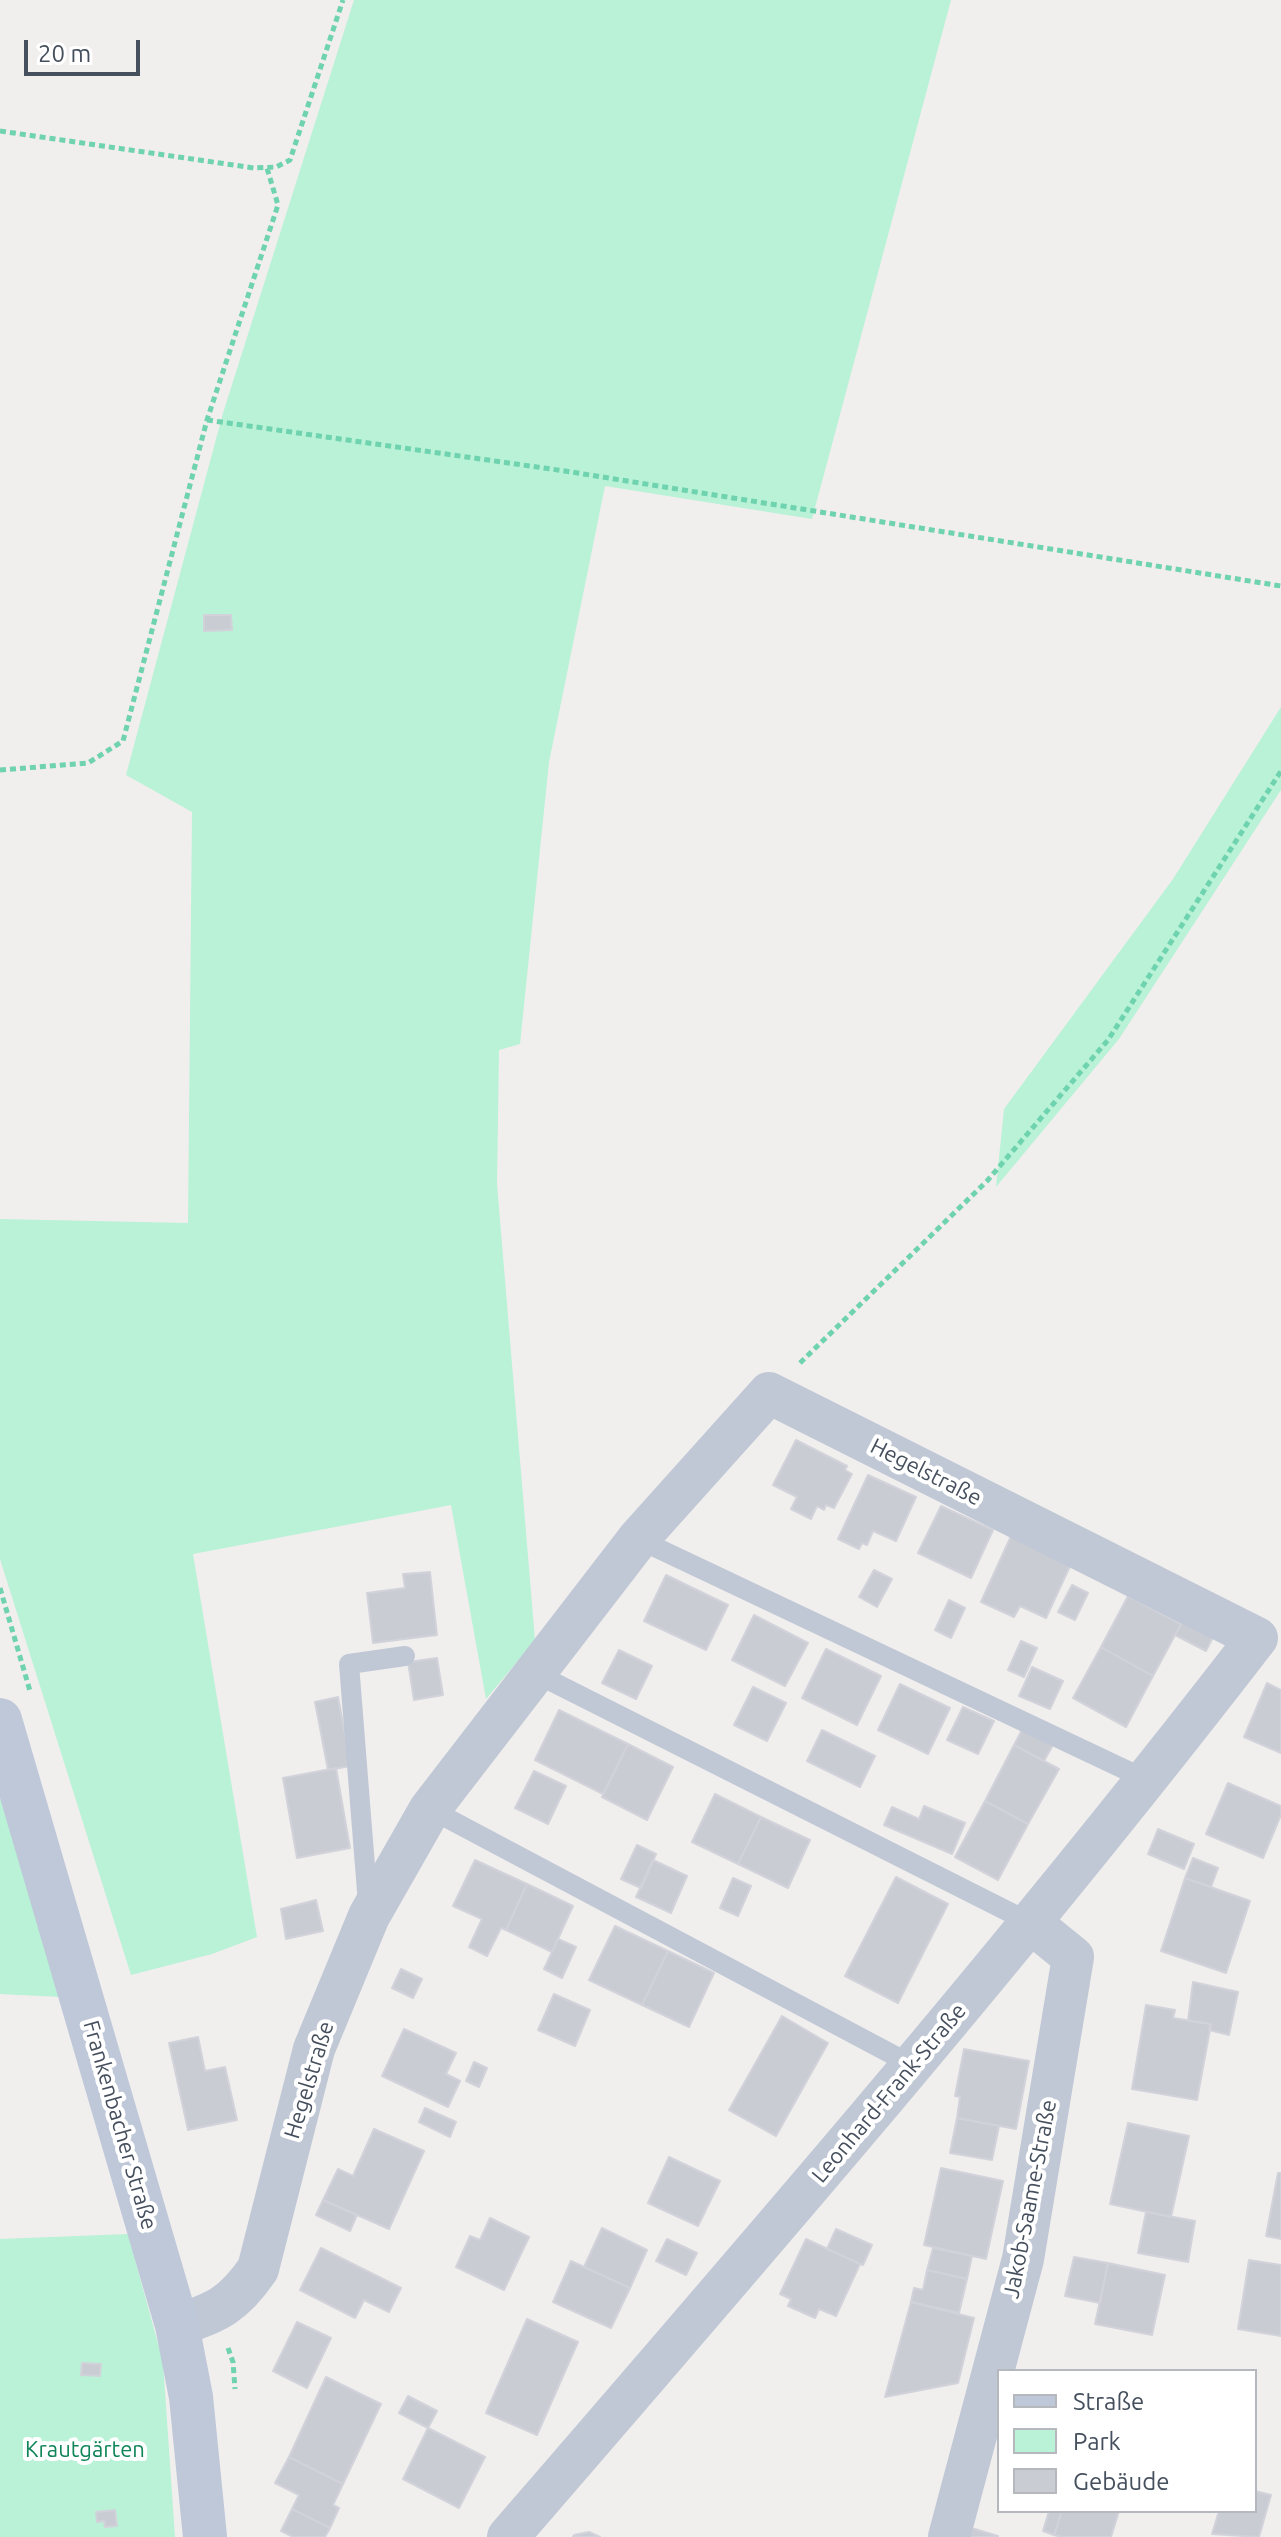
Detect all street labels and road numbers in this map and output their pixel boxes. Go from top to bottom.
street label: Hegelstraße [866,1433,986,1511]
street label: Leonhard-Frank-Straße [806,1998,972,2188]
street label: Frankenbacher Straße [77,2017,163,2233]
street label: Hegelstraße [279,2018,339,2142]
street label: Jakob-Saame-Straße [998,2097,1062,2301]

